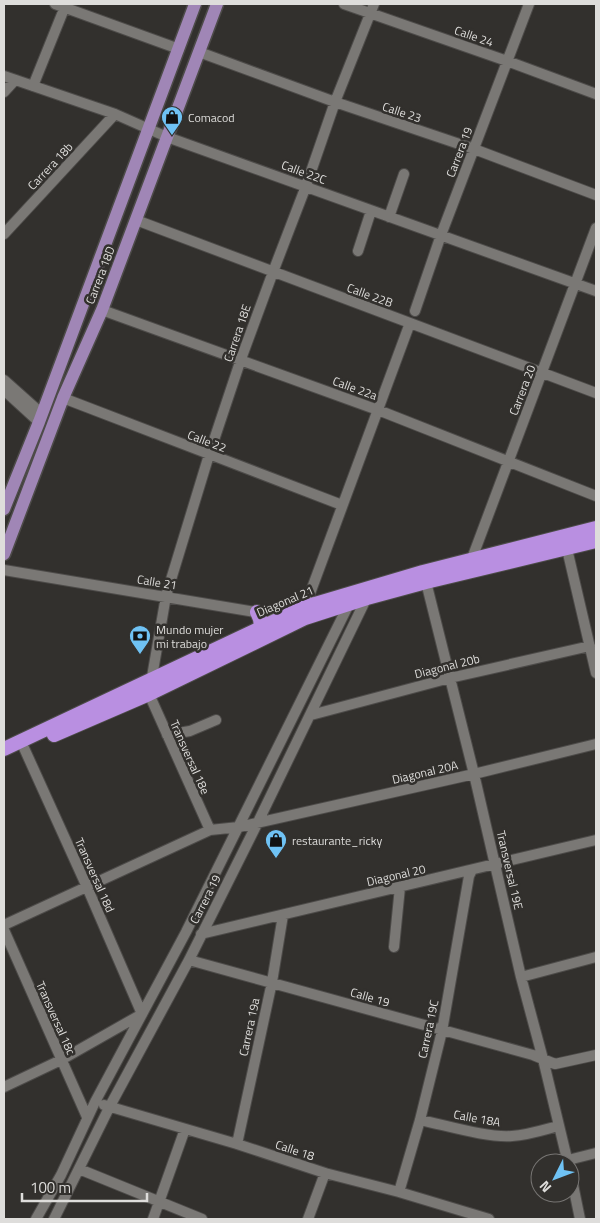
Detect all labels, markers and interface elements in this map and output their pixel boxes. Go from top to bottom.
street label: Calle 24 [452,20,496,52]
street label: Calle 23 [380,97,424,127]
shop icon: Comacod [160,105,184,136]
place label: Comacod [188,108,235,127]
street label: Carrera 19 [441,124,477,180]
street label: Carrera 18b [23,138,77,194]
street label: Calle 22C [279,155,330,189]
street label: Carrera 18D [80,243,120,307]
street label: Calle 22B [344,278,396,312]
street label: Carrera 18E [218,301,256,364]
street label: Carrera 20 [504,362,540,418]
street label: Calle 22a [330,371,380,405]
street label: Calle 22 [185,425,229,457]
street label: Calle 21 [136,569,178,595]
street label: Diagonal 21 [254,580,316,622]
place label: Mundo mujer mi trabajo [156,620,223,653]
bank icon: Mundo mujer mi trabajo [128,624,152,655]
street label: Diagonal 20b [412,649,482,683]
street label: Transversal 18e [165,717,215,797]
street label: Diagonal 20A [390,755,460,789]
shop icon: restaurante_ricky [264,828,288,859]
street label: Transversal 19E [492,829,528,912]
place label: restaurante_ricky [292,831,382,850]
street label: Transversal 18d [70,835,120,915]
street label: Diagonal 20 [365,859,428,891]
street label: Carrera 19 [184,871,226,927]
street label: Transversal 18c [31,978,81,1058]
street label: Calle 19 [348,982,392,1012]
street label: Carrera 19a [234,996,264,1058]
street label: Carrera 19C [413,997,444,1060]
street label: Calle 18A [452,1105,502,1131]
street label: Calle 18 [273,1135,317,1165]
north arrow [530,1153,580,1203]
scale bar [22,1170,148,1202]
text: 100 m [30,1176,71,1199]
text: N [534,1176,556,1198]

